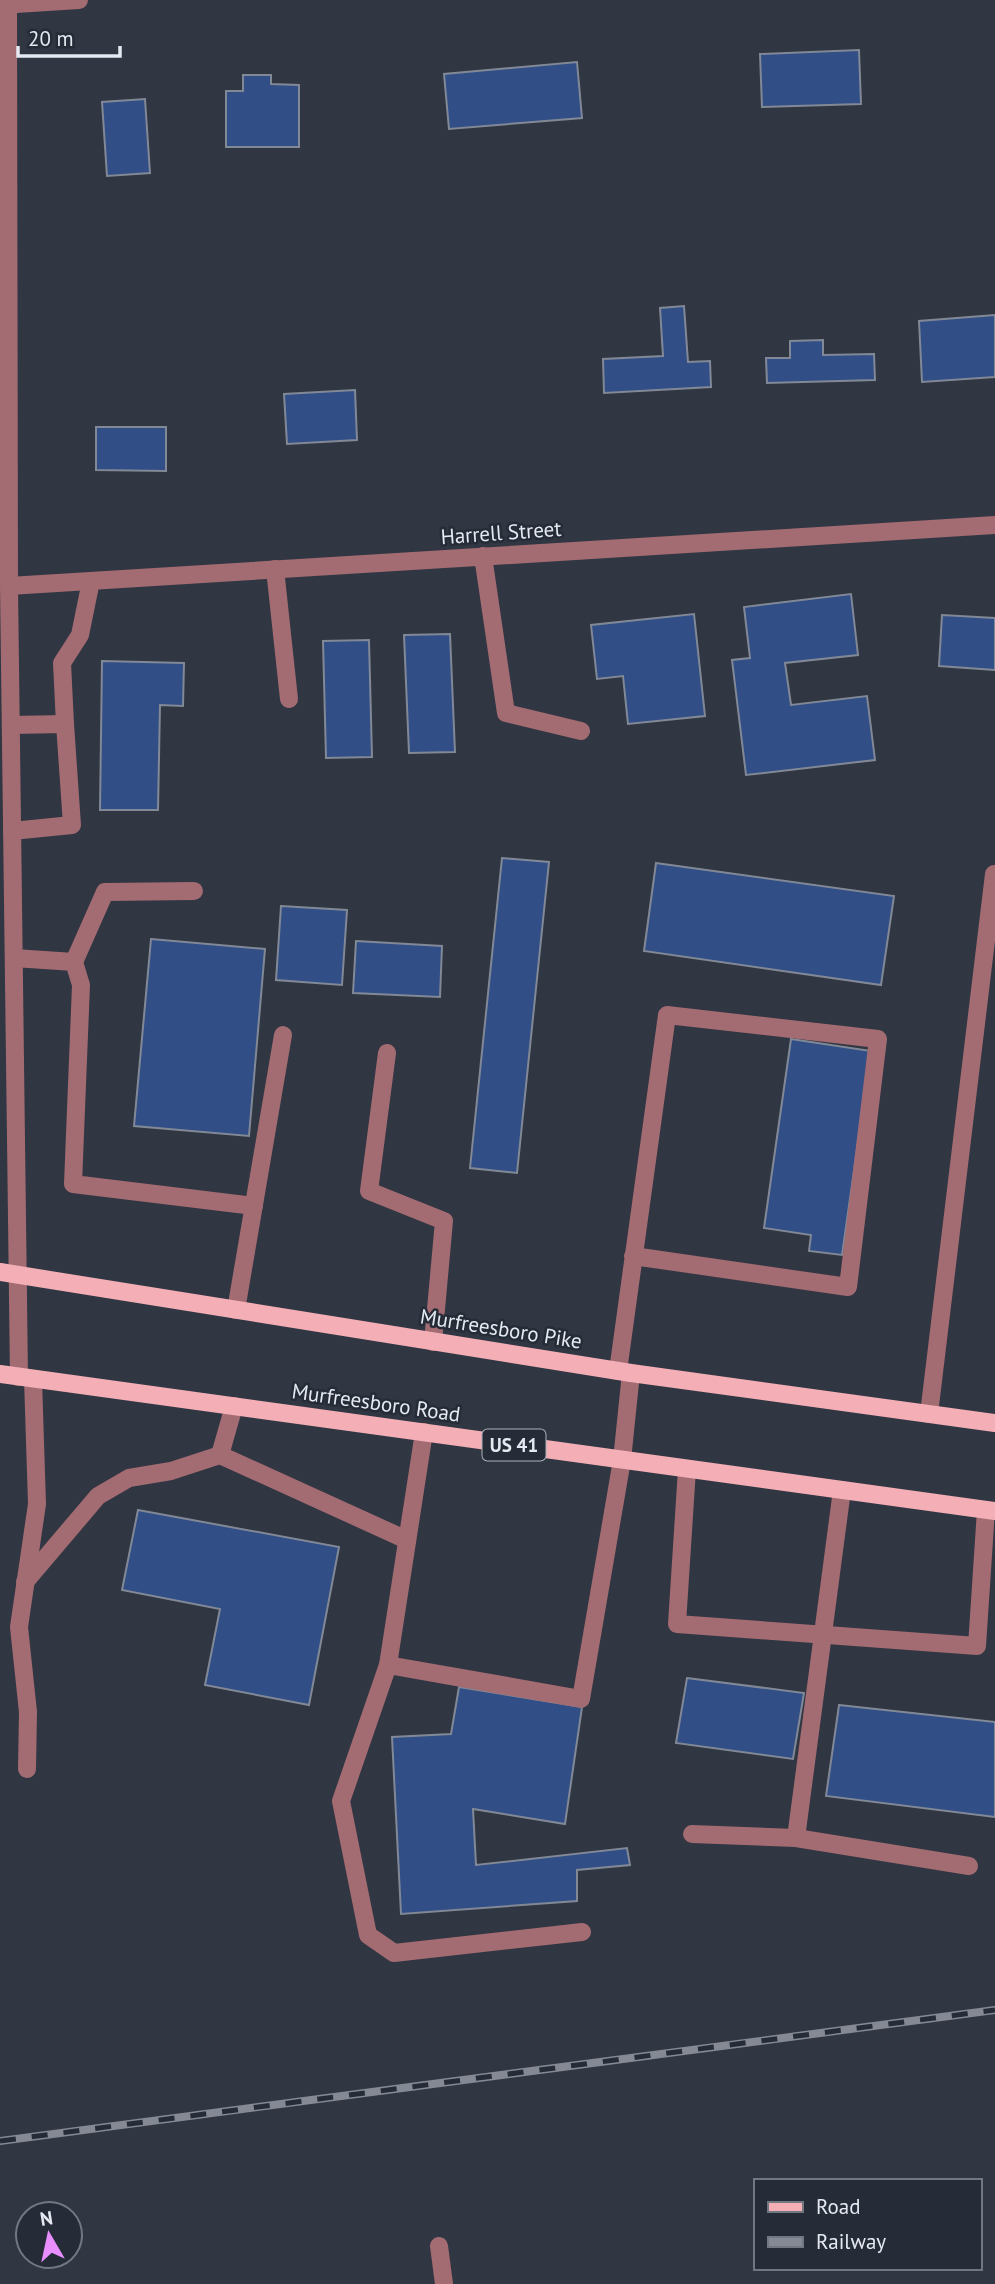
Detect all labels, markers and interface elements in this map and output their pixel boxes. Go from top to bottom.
scale bar [18,14,119,58]
text: 20 m [28,25,74,52]
street label: Harrell Street [440,515,562,550]
street label: Murfreesboro Pike [418,1302,584,1355]
street label: Murfreesboro Road [290,1377,462,1428]
road number: US 41 [482,1429,546,1460]
legend [754,2179,981,2270]
text: Road [816,2193,860,2220]
north arrow [14,2200,84,2270]
text: N [38,2205,54,2231]
text: Railway [816,2228,886,2255]

